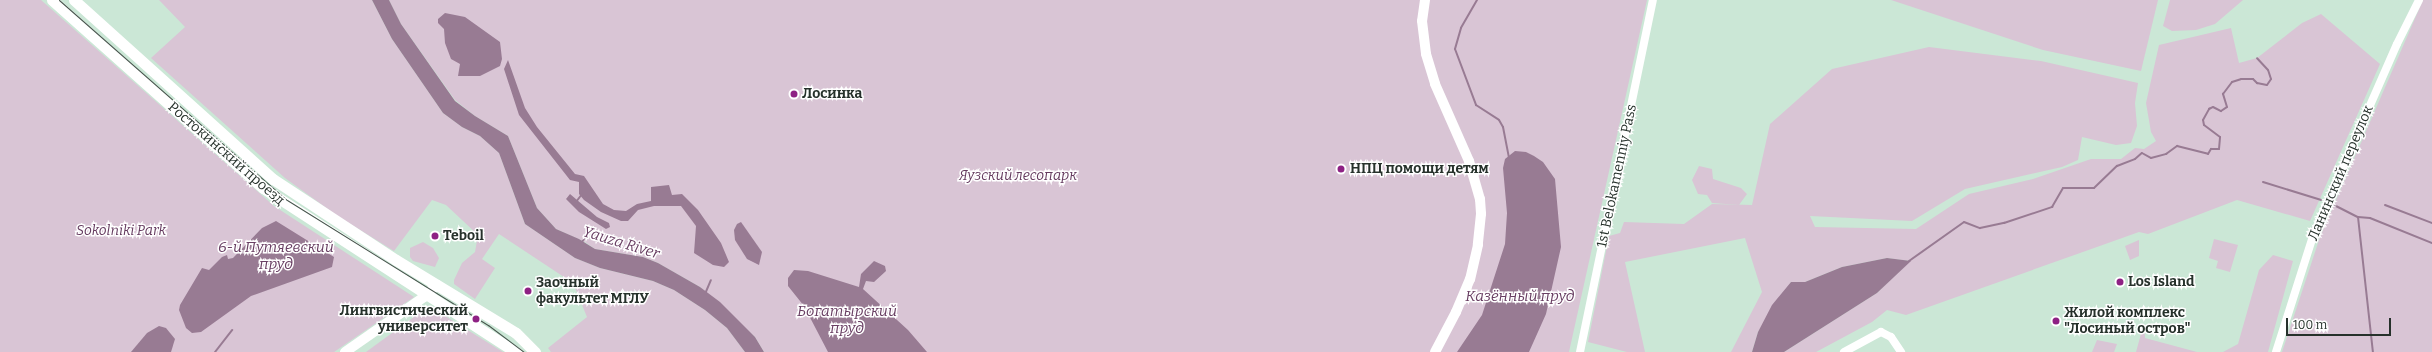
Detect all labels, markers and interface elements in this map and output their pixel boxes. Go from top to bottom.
place label: Лосинка [802,86,862,102]
marker: Лосинка [789,89,799,99]
street label: Ростокинский проезд [164,99,288,209]
street label: 1st Belokamenniy Pass [1594,103,1640,249]
street label: Ланинский переулок [2305,103,2377,243]
place label: НПЦ помощи детям [1350,161,1489,177]
marker: НПЦ помощи детям [1335,163,1347,175]
park label: Яузский лесопарк [959,168,1077,184]
park label: Sokolniki Park [76,223,166,239]
water label: Yauza River [581,223,661,263]
place label: Teboil [443,228,484,244]
marker: Teboil [430,231,440,241]
water label: 6-й Путяевский пруд [218,238,334,273]
place label: Los Island [2128,274,2195,290]
place label: Заочный факультет МГЛУ [536,275,649,308]
marker: Los Island [2115,277,2125,287]
marker: Заочный факультет МГЛУ [523,286,533,296]
water label: Казённый пруд [1465,288,1575,306]
water label: Богатырский пруд [797,302,897,337]
place label: Лингвистический университет [339,303,468,336]
place label: Жилой комплекс "Лосиный остров" [2064,305,2191,338]
scale bar [2288,310,2393,336]
marker: Лингвистический университет [471,314,481,324]
marker: Жилой комплекс "Лосиный остров" [2051,316,2061,326]
text: 100 m [2293,318,2327,332]

